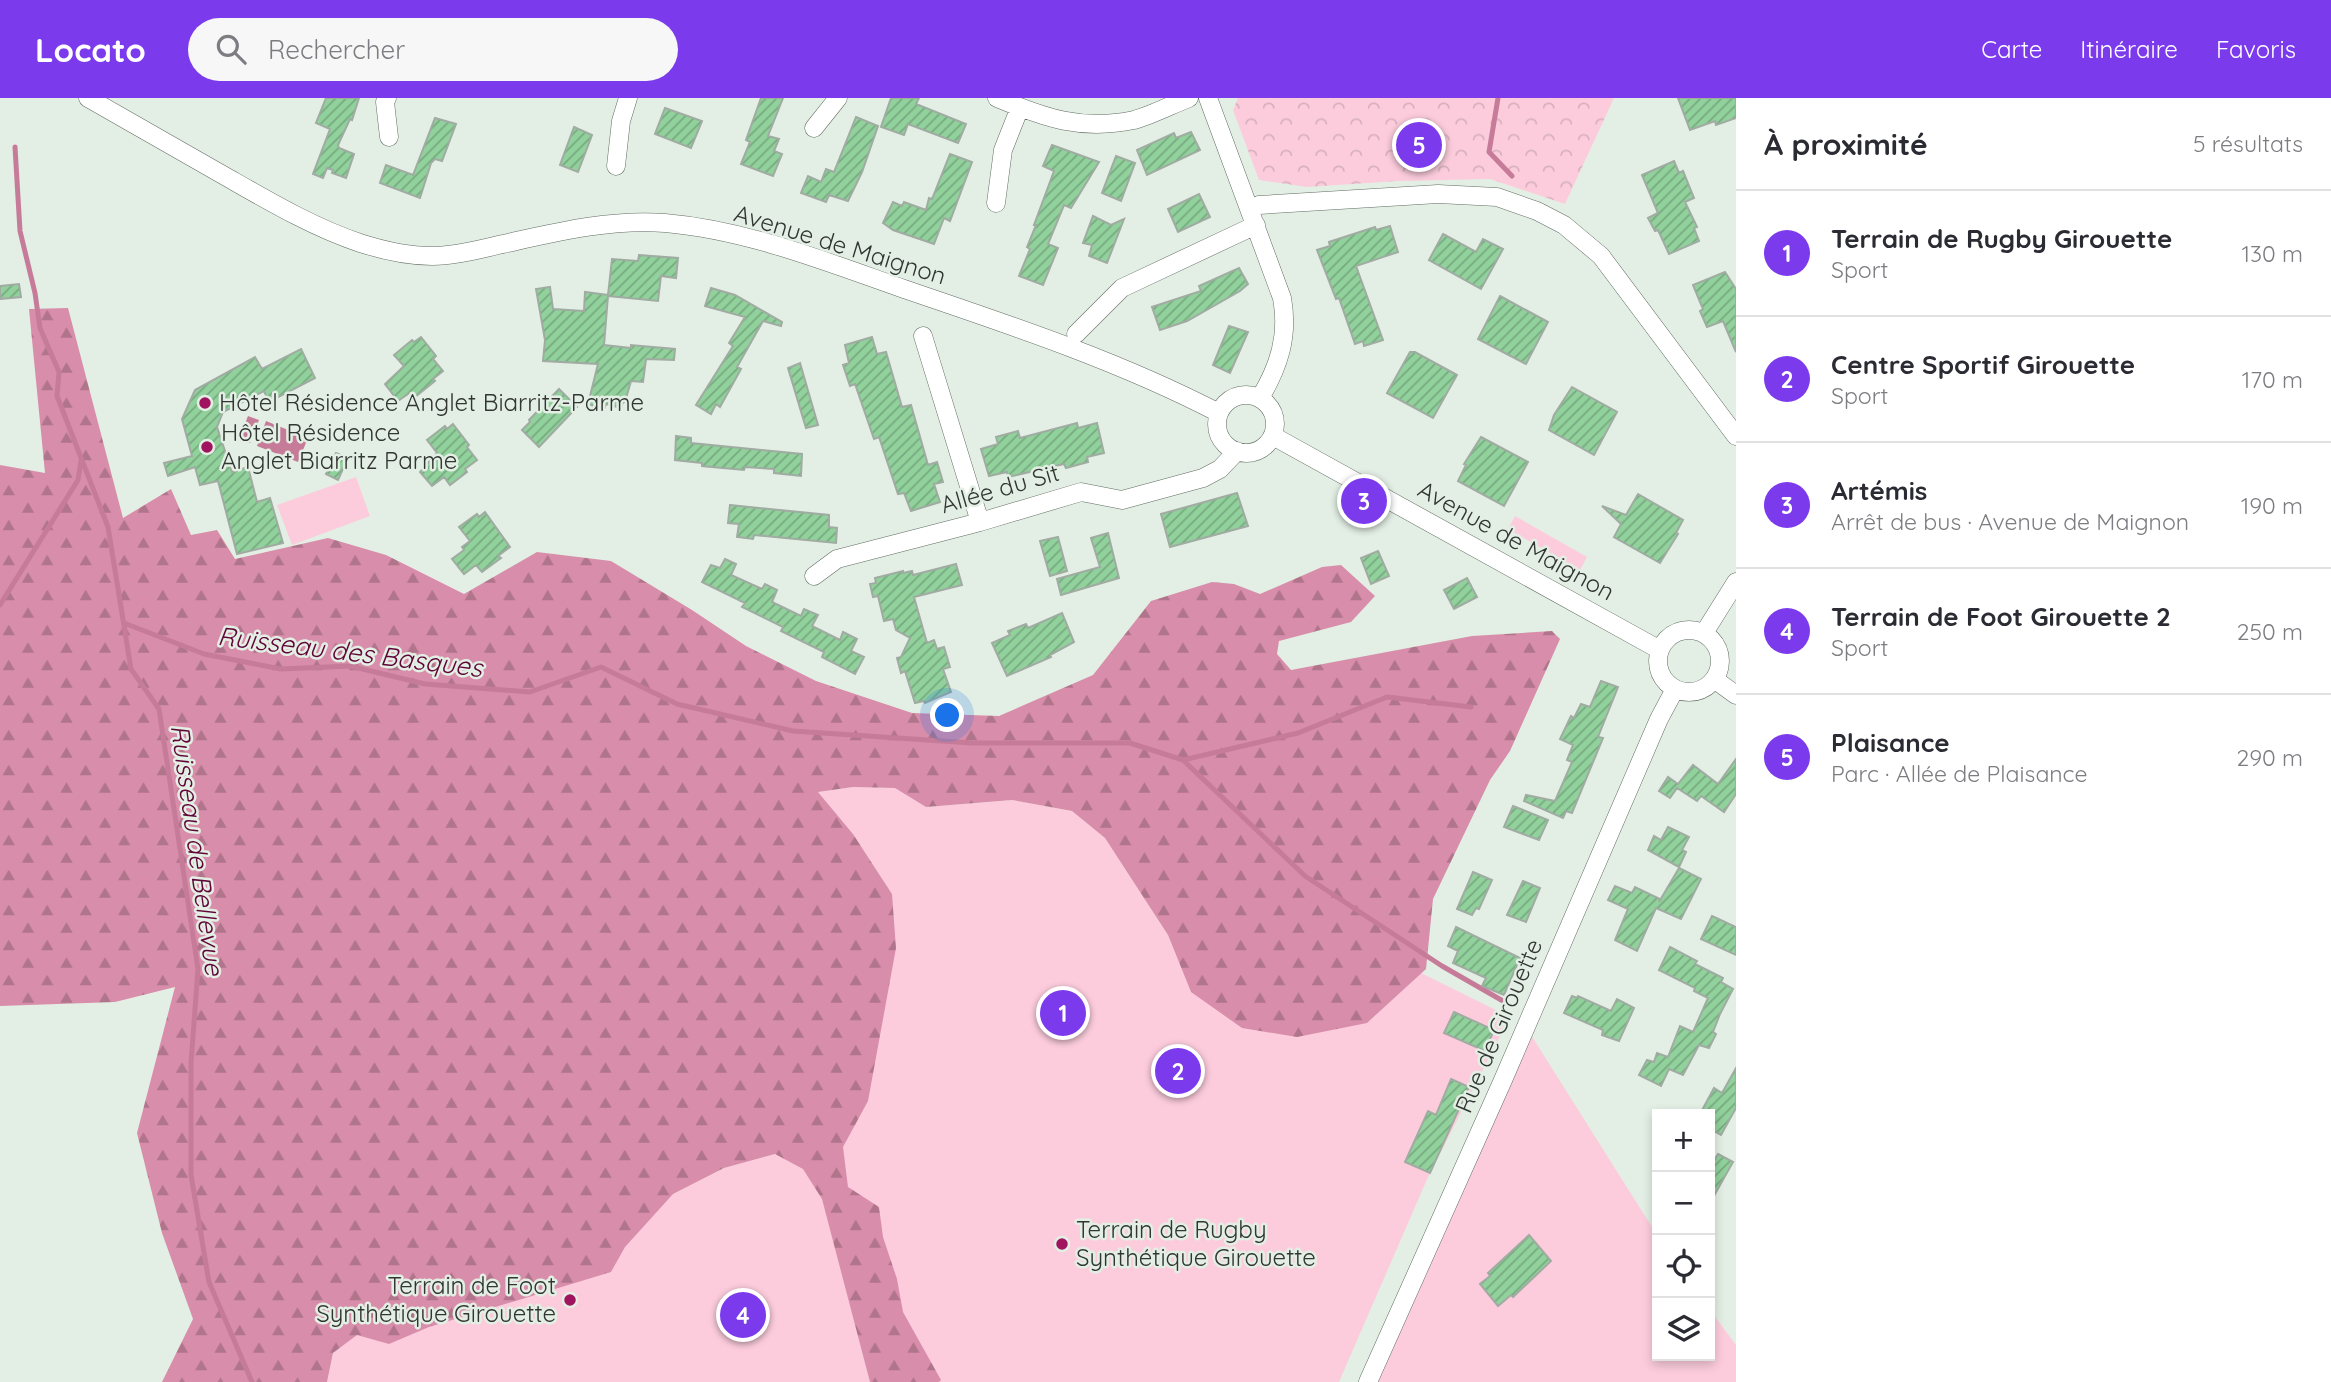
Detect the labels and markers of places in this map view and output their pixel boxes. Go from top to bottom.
pin: 5 [1396,119,1442,171]
place label: Hôtel Résidence Anglet Biarritz-Parme [219,387,644,417]
marker: Hôtel Résidence Anglet Biarritz-Parme [197,395,213,411]
place label: Hôtel Résidence Anglet Biarritz Parme [221,417,457,475]
marker: Hôtel Résidence Anglet Biarritz Parme [199,439,215,455]
pin: 3 [1341,475,1387,527]
pin: 1 [1040,987,1086,1039]
pin: 2 [1155,1045,1201,1097]
place label: Terrain de Rugby Synthétique Girouette [1076,1214,1316,1272]
marker: Terrain de Rugby Synthétique Girouette [1054,1236,1070,1252]
place label: Terrain de Foot Synthétique Girouette [316,1270,556,1328]
pin: 4 [720,1289,766,1341]
marker: Terrain de Foot Synthétique Girouette [562,1292,578,1308]

